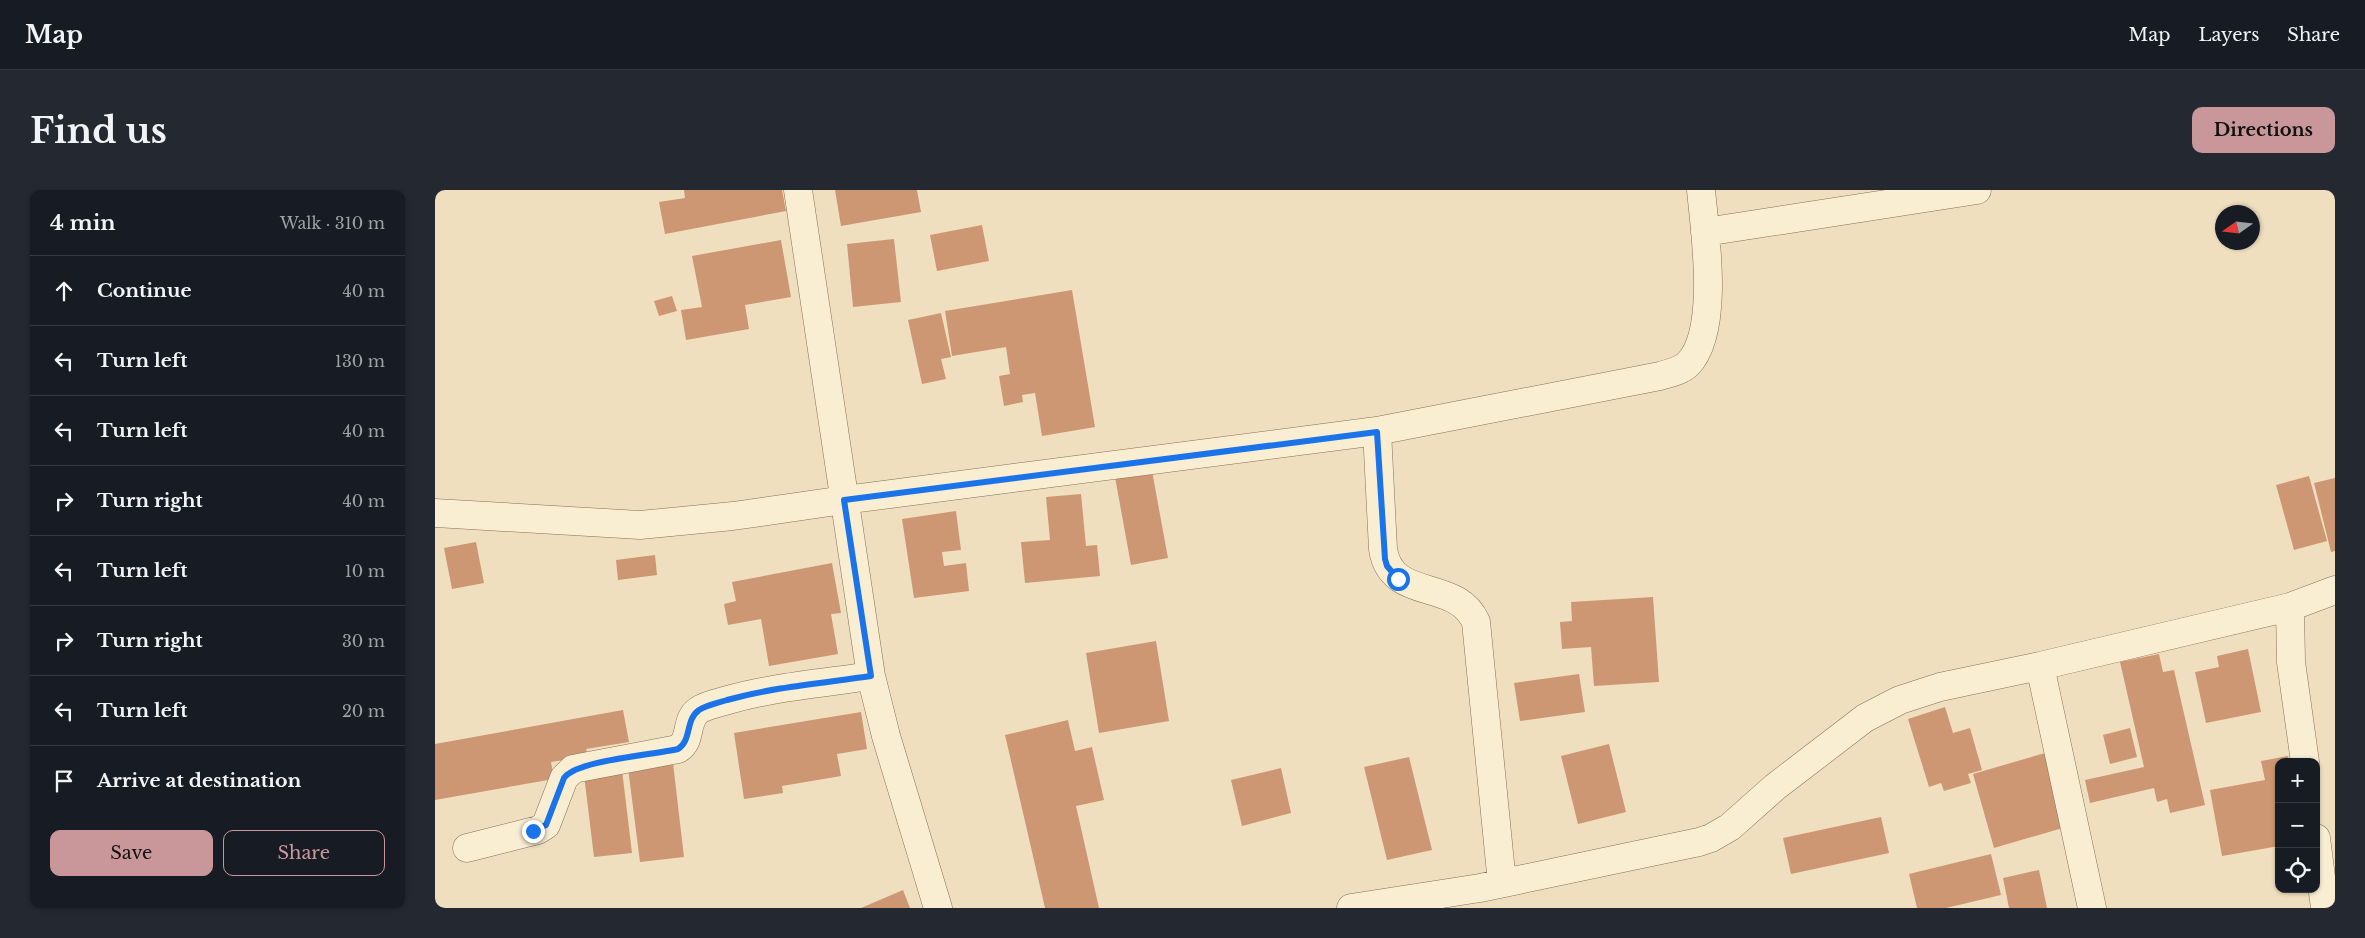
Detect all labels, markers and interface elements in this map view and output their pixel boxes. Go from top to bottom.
text: Map [25,20,83,49]
text: Map [2129,24,2170,46]
text: Layers [2198,24,2259,46]
text: Share [2287,24,2340,46]
button: Directions [2192,107,2335,153]
text: Find us [30,109,167,152]
north arrow [2215,205,2260,250]
text: 4 min [50,210,116,236]
text: Walk · 310 m [280,213,385,233]
icon: ahead [50,277,78,305]
text: Continue [97,279,192,302]
text: 40 m [342,281,385,301]
icon: left [50,347,78,375]
text: Turn left [97,349,188,372]
text: 130 m [335,351,385,371]
icon: left [50,417,78,445]
text: Turn left [97,419,188,442]
text: 40 m [342,421,385,441]
icon: right [50,487,78,515]
text: Turn right [97,489,203,512]
text: 40 m [342,491,385,511]
icon: left [50,557,78,585]
text: Turn left [97,559,188,582]
text: 10 m [345,561,385,581]
route start [1387,568,1410,591]
icon: right [50,627,78,655]
text: Turn right [97,629,203,652]
text: 30 m [342,631,385,651]
icon: left [50,697,78,725]
text: Turn left [97,699,188,722]
text: 20 m [342,701,385,721]
map controls [2275,758,2320,893]
button: + [2275,758,2320,803]
icon: arrive [50,767,78,795]
text: Arrive at destination [97,769,301,792]
button: − [2275,803,2320,848]
route end [522,820,545,843]
button: Save [50,830,213,876]
button: Share [223,830,385,876]
button: locate [2275,848,2320,893]

